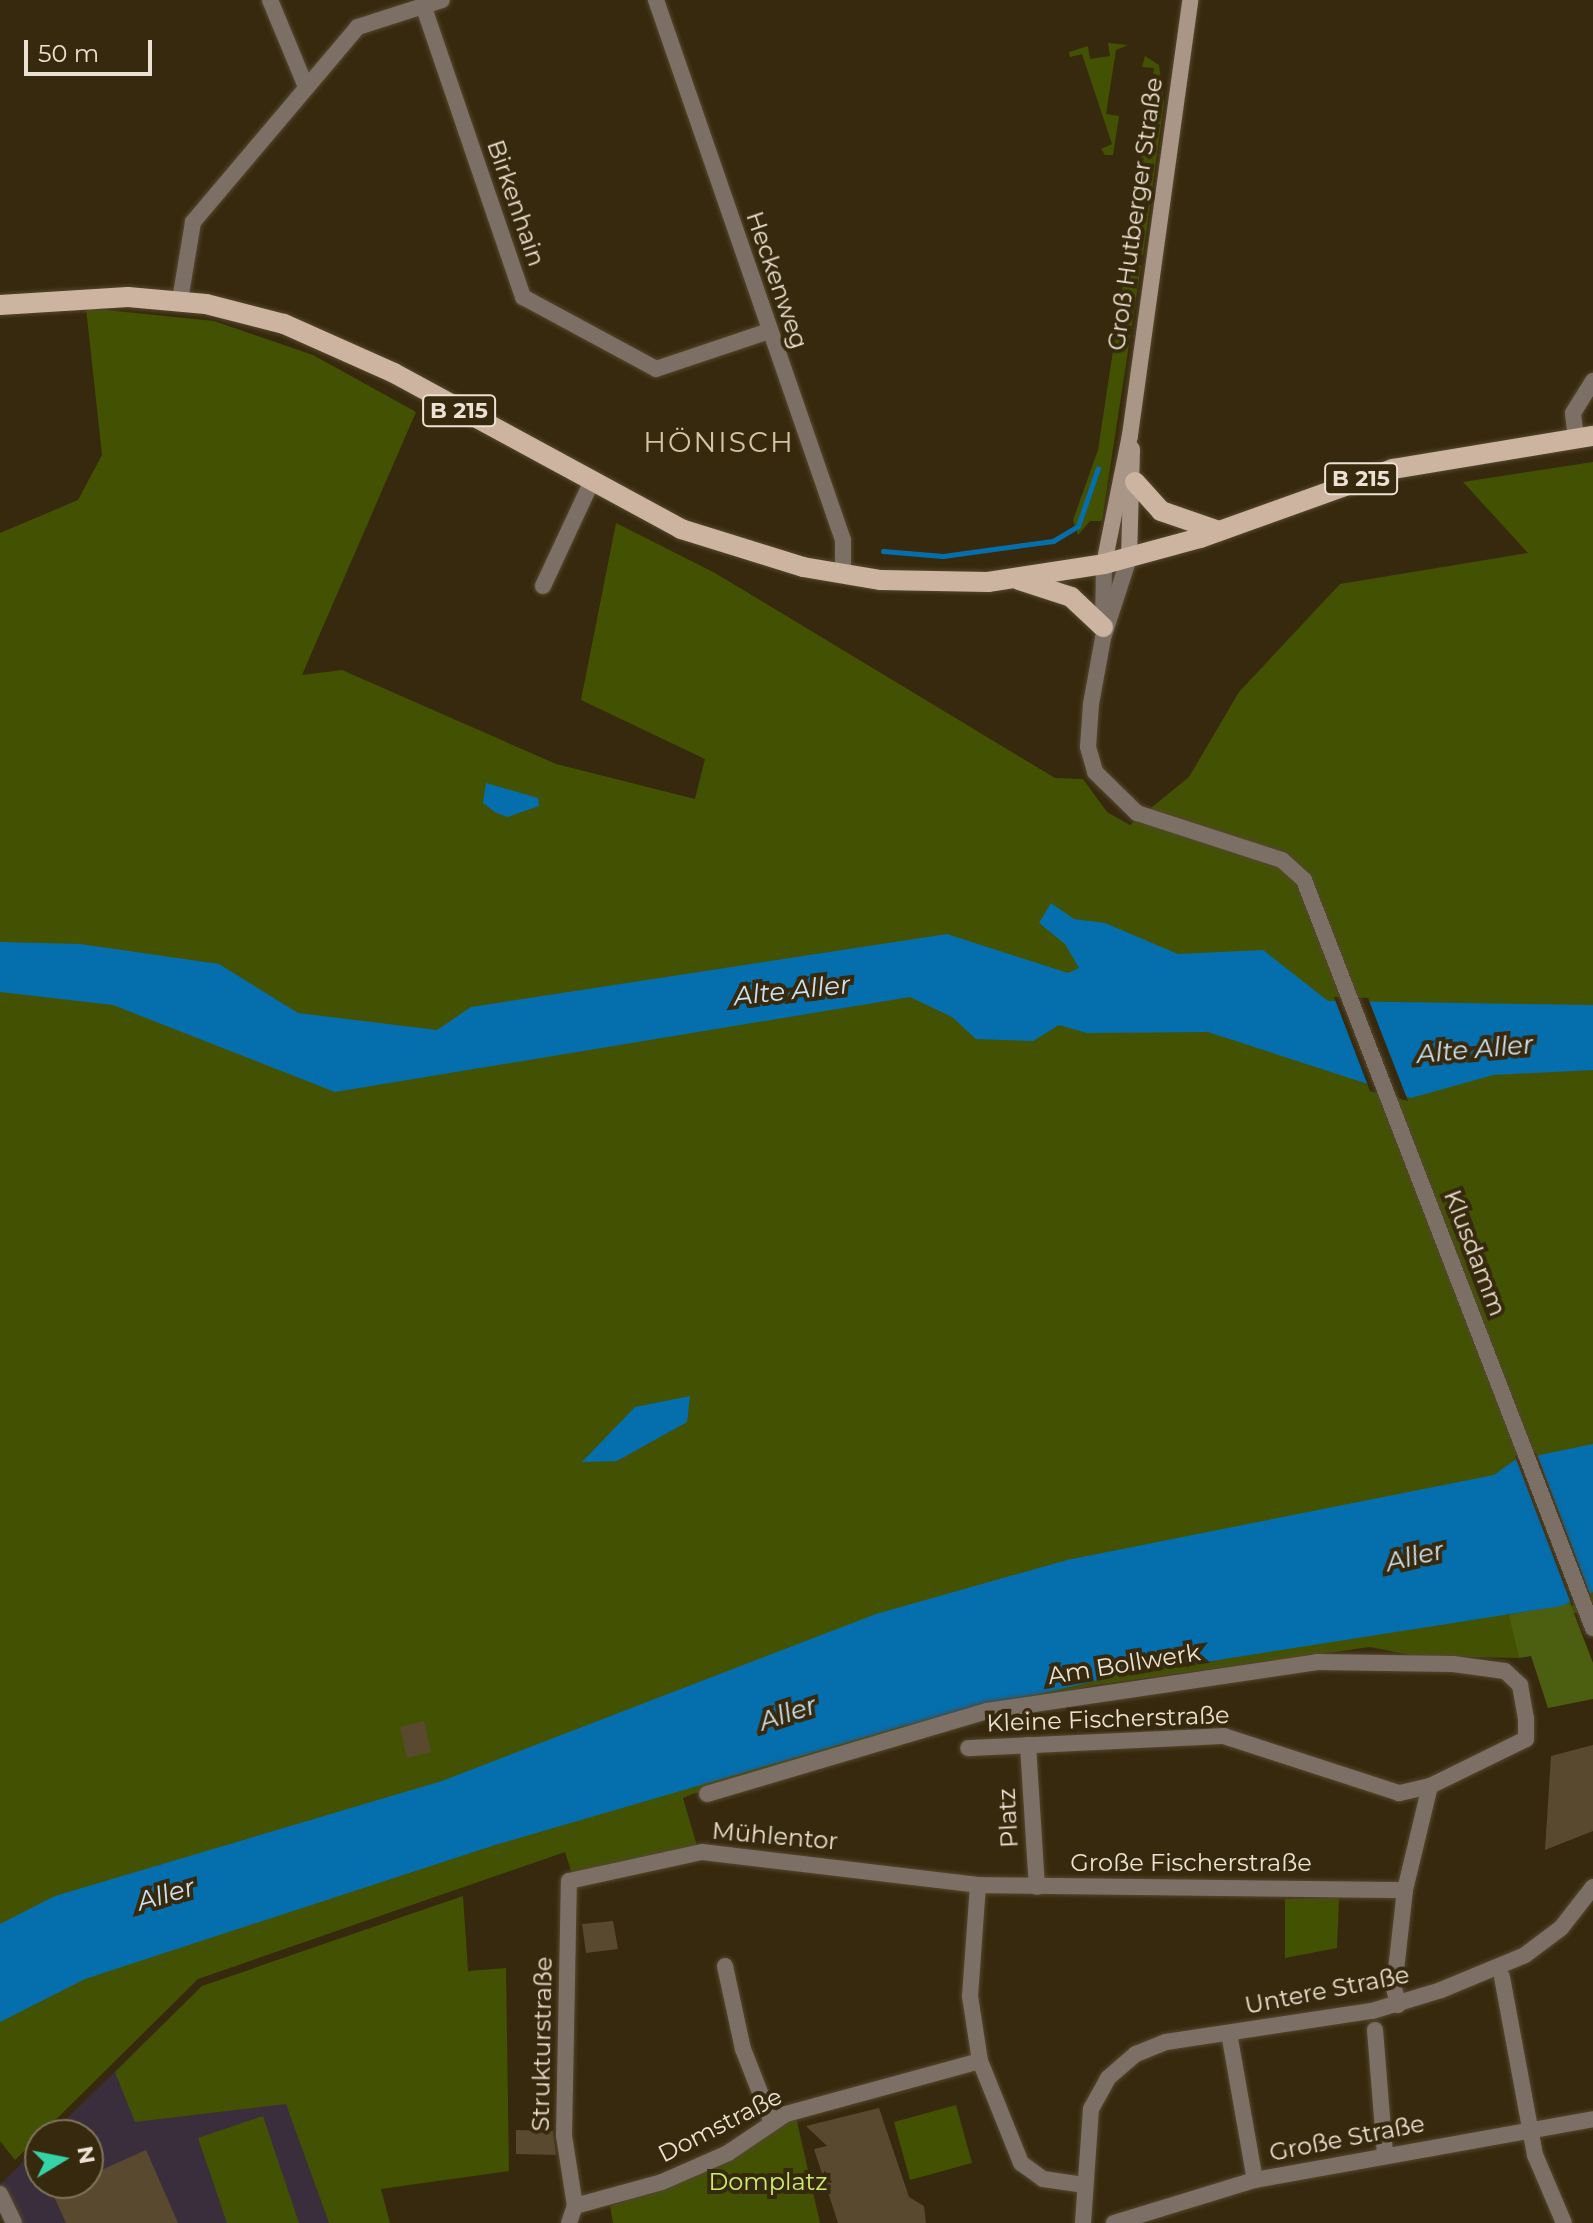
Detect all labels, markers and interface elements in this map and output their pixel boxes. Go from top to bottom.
scale bar [28,24,156,74]
text: 50 m [38,39,99,68]
street label: Groß Hutberger Straße [1102,76,1168,352]
street label: Birkenhain [481,136,551,270]
street label: Heckenweg [740,208,814,352]
road number: B 215 [421,393,497,429]
district label: HÖNISCH [643,425,795,459]
road number: B 215 [1323,461,1399,497]
water label: Alte Aller [732,969,852,1013]
water label: Alte Aller [1415,1029,1535,1071]
street label: Klusdamm [1438,1186,1512,1320]
water label: Aller [1383,1535,1447,1579]
street label: Am Bollwerk [1046,1638,1202,1690]
water label: Aller [755,1690,821,1738]
street label: Kleine Fischerstraße [986,1700,1230,1738]
street label: Platz [992,1787,1024,1849]
street label: Mühlentor [711,1816,839,1856]
street label: Große Fischerstraße [1070,1849,1312,1877]
water label: Aller [133,1872,199,1918]
street label: Strukturstraße [526,1956,558,2132]
street label: Untere Straße [1242,1960,1412,2020]
street label: Domstraße [653,2081,787,2169]
street label: Große Straße [1267,2109,1427,2167]
north arrow [24,2119,104,2199]
text: N [71,2144,101,2166]
park label: Domplatz [708,2168,828,2196]

